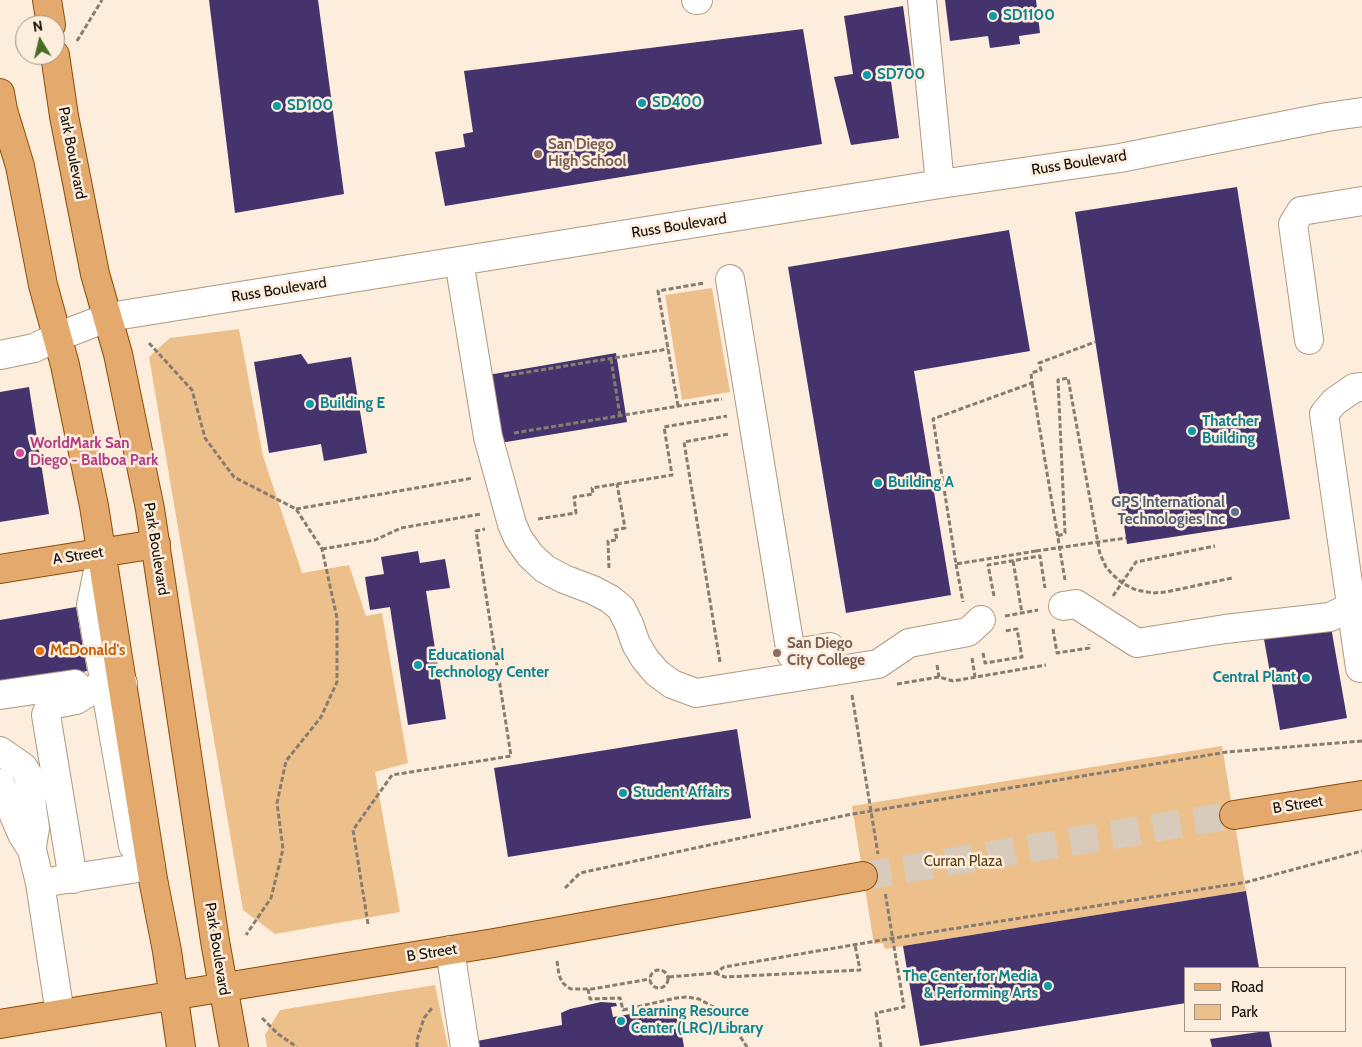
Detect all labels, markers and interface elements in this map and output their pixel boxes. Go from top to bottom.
place label: SD1100 [1003,7,1055,25]
marker: SD1100 [987,10,999,22]
north arrow [15,15,65,65]
text: N [32,17,44,36]
place label: SD700 [877,66,925,84]
marker: SD700 [861,69,873,81]
place label: SD400 [652,94,702,112]
place label: SD100 [287,97,333,115]
marker: SD400 [636,97,648,109]
marker: SD100 [271,100,283,112]
street label: Park Boulevard [54,105,90,201]
place label: San Diego High School [548,136,626,171]
street label: Russ Boulevard [1030,147,1128,179]
marker: San Diego High School [532,148,544,160]
street label: Russ Boulevard [630,210,728,242]
street label: Russ Boulevard [230,274,328,306]
place label: Building E [320,395,385,413]
marker: Building E [304,398,316,410]
place label: Thatcher Building [1202,413,1259,448]
marker: Thatcher Building [1186,425,1198,437]
place label: WorldMark San Diego - Balboa Park [30,435,158,470]
marker: WorldMark San Diego - Balboa Park [14,447,26,459]
place label: Building A [888,474,954,492]
marker: Building A [872,477,884,489]
place label: GPS International Technologies Inc [1111,494,1225,529]
street label: Park Boulevard [140,501,172,597]
marker: GPS International Technologies Inc [1229,506,1241,518]
street label: A Street [51,543,105,569]
place label: San Diego City College [787,635,865,670]
place label: McDonald's [50,642,125,660]
marker: McDonald's [34,645,46,657]
place label: Educational Technology Center [428,647,549,682]
marker: San Diego City College [771,647,783,659]
marker: Educational Technology Center [412,659,424,671]
place label: Central Plant [1213,669,1296,687]
marker: Central Plant [1300,672,1312,684]
place label: Student Affairs [633,784,730,802]
marker: Student Affairs [617,787,629,799]
street label: B Street [1271,792,1325,818]
park label: Curran Plaza [924,853,1002,871]
street label: Park Boulevard [201,901,233,997]
street label: B Street [405,940,459,966]
legend [1184,967,1347,1032]
place label: The Center for Media & Performing Arts [903,968,1038,1003]
text: Road [1231,978,1264,996]
marker: The Center for Media & Performing Arts [1042,980,1054,992]
place label: Learning Resource Center (LRC)/Library [631,1003,763,1038]
text: Park [1231,1003,1258,1021]
marker: Learning Resource Center (LRC)/Library [615,1015,627,1027]

